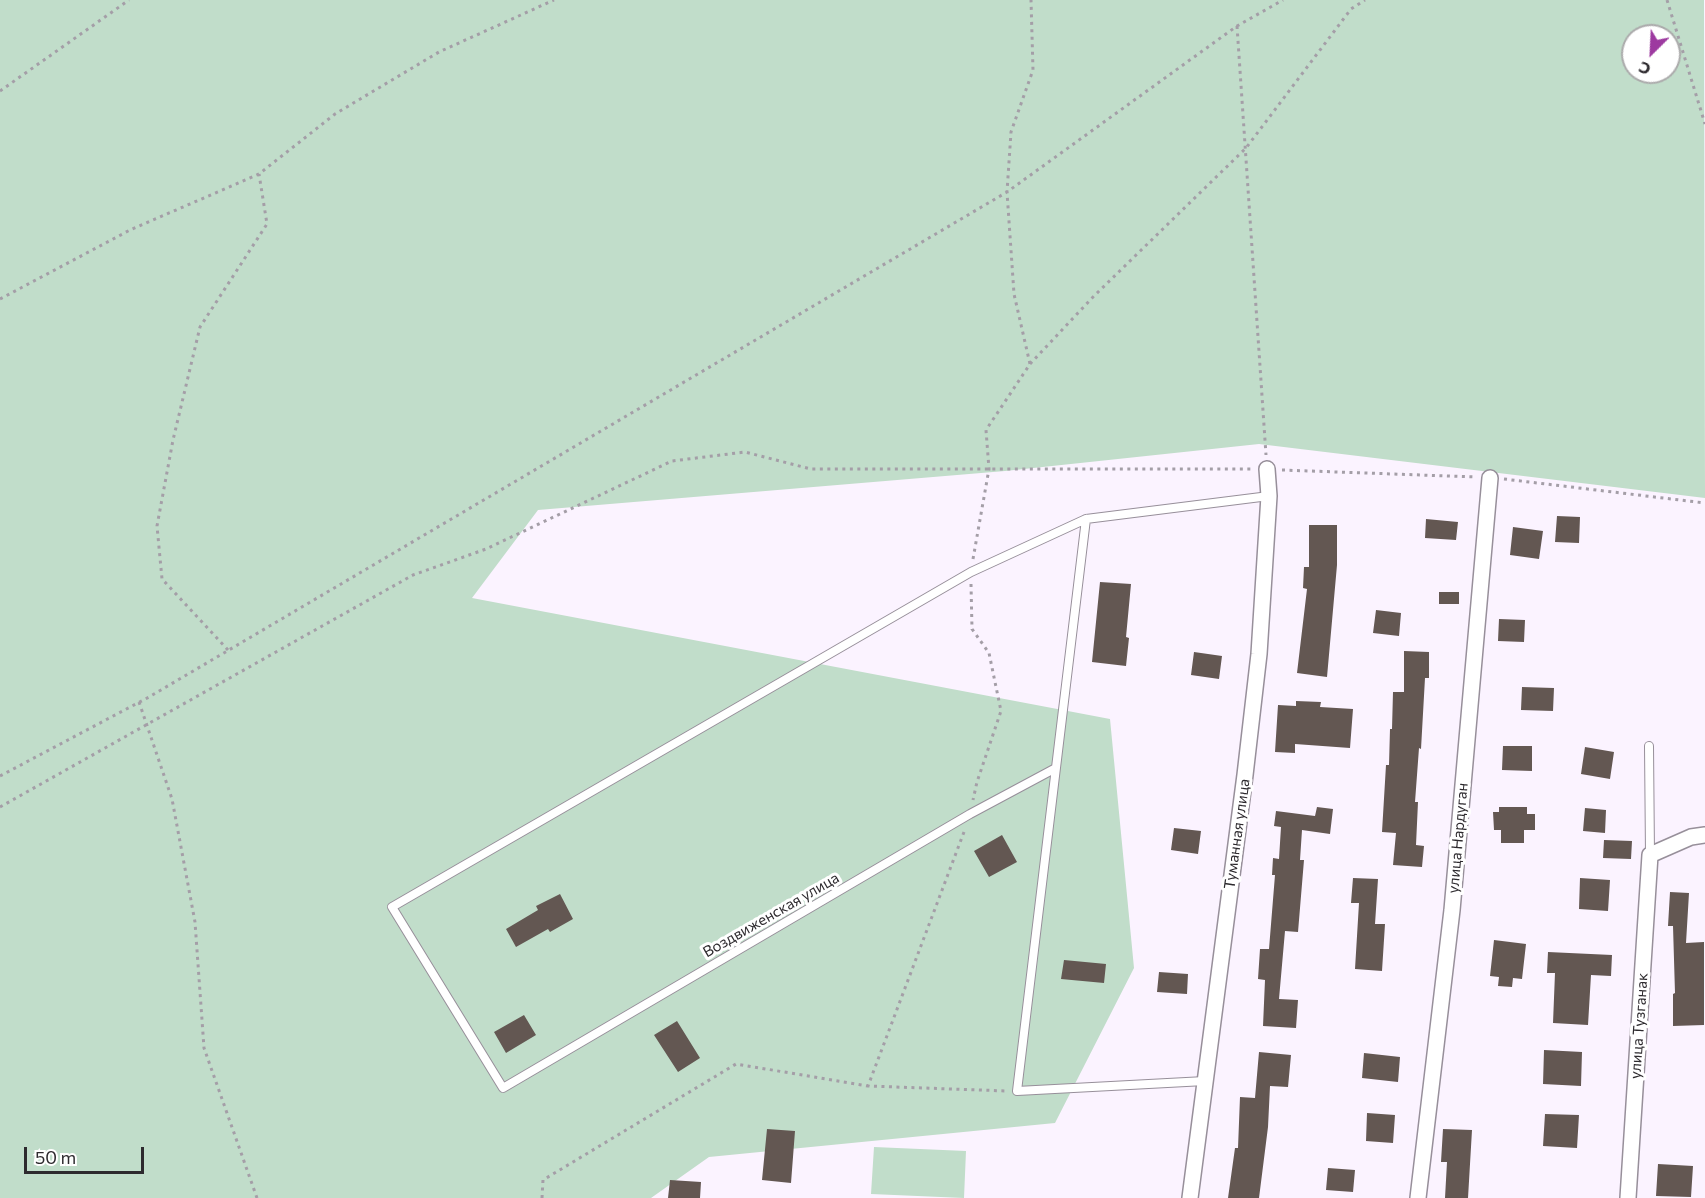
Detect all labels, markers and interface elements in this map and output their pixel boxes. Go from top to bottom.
north arrow [1621,24,1681,84]
text: С [1635,58,1653,80]
street label: Туманная улица [1220,778,1254,890]
street label: улица Нардуган [1444,782,1472,894]
street label: Воздвиженская улица [700,869,842,961]
street label: улица Тузганак [1626,972,1652,1080]
scale bar [27,1135,147,1173]
text: 50 m [35,1146,76,1168]

